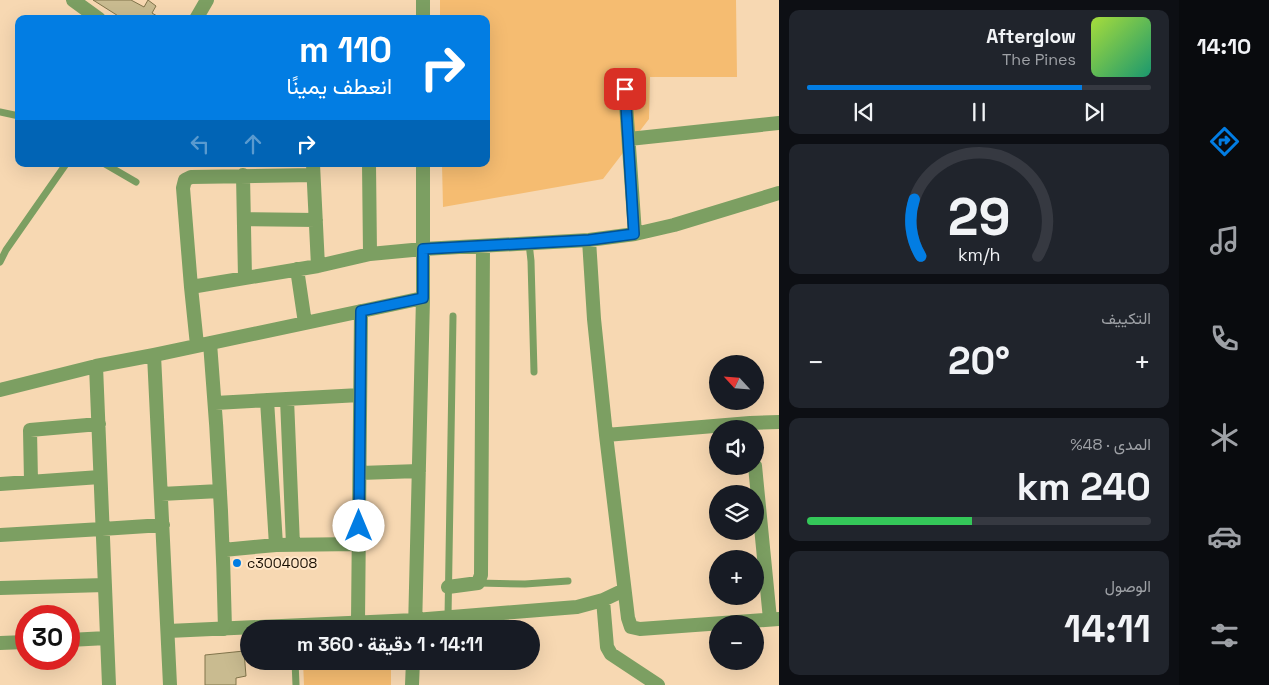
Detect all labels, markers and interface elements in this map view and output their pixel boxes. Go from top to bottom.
text: Afterglow [986,24,1076,49]
text: 110 m [299,28,392,72]
text: 14:10 [1197,32,1251,60]
icon: right [410,35,475,100]
text: The Pines [1002,49,1076,70]
pin [604,68,646,110]
text: انعطف يمينًا [286,72,392,100]
icon: arrive [611,75,639,103]
icon: previous [850,98,878,126]
icon: pause [965,98,993,126]
icon: next [1080,98,1108,126]
icon: directions [1207,124,1242,159]
icon: left [186,130,214,158]
icon: ahead [239,130,267,158]
icon: right [292,130,320,158]
text: 29 [948,184,1010,250]
icon: music [1207,223,1242,258]
text: km/h [958,243,1000,266]
text: التكييف [1101,308,1151,329]
icon: phone [1207,321,1242,356]
text: 20° [948,337,1010,385]
text: − [807,344,824,380]
text: + [1134,344,1151,380]
north arrow [709,355,764,410]
map controls [709,355,764,670]
button: sound [709,420,764,475]
icon: climate [1207,420,1242,455]
text: المدى · 48% [1070,434,1151,455]
text: 240 km [1017,463,1151,511]
button: layers [709,485,764,540]
position arrow [332,499,384,551]
icon: car [1207,519,1242,554]
button: + [709,550,764,605]
place label: c3004008 [247,554,317,572]
marker: c3004008 [231,557,243,569]
text: الوصول [1105,576,1151,597]
speed limit sign: 30 [15,605,80,670]
text: 14:11 [1064,605,1151,653]
button: − [709,615,764,670]
icon: filters [1207,618,1242,653]
text: 14:11 · 1 دقيقة · 360 m [297,632,483,657]

